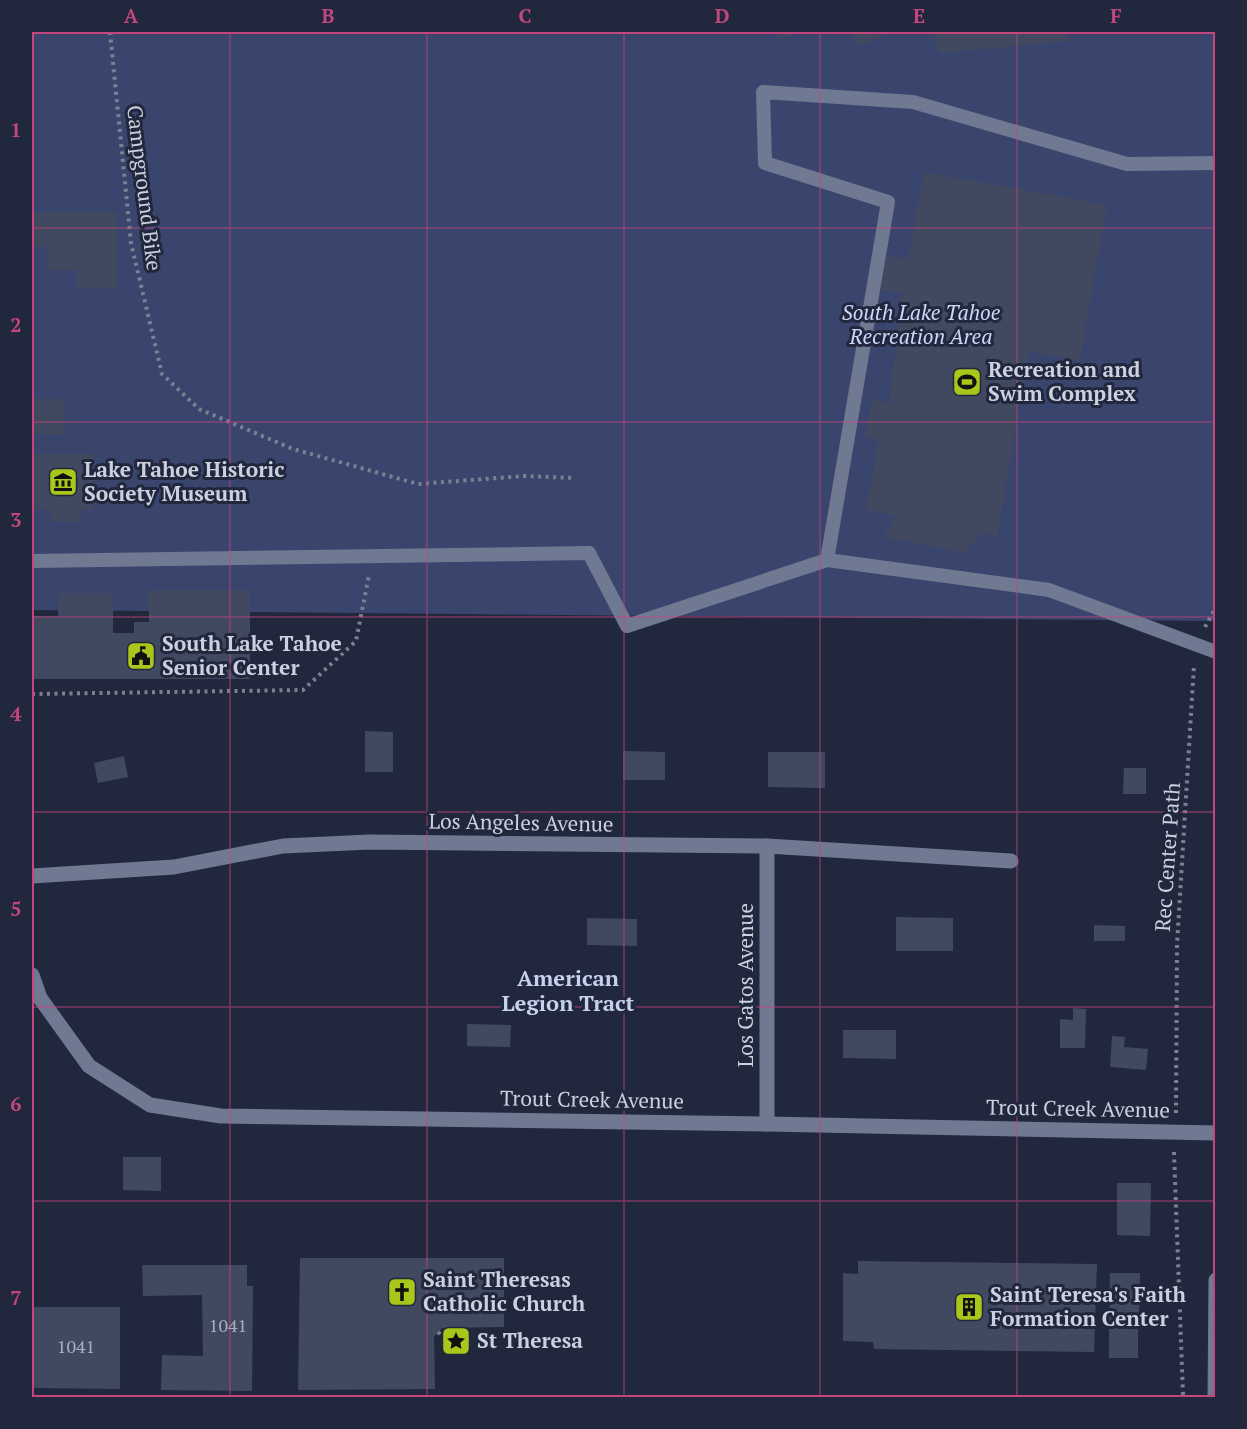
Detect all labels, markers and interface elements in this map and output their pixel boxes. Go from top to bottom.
text: A [124,2,139,29]
text: B [322,2,335,29]
text: C [518,2,532,29]
text: D [715,2,729,29]
text: E [913,2,925,29]
text: F [1110,2,1122,29]
street label: Campground Bike [121,104,169,272]
text: 1 [10,116,22,143]
park label: South Lake Tahoe Recreation Area [842,298,1001,350]
text: 2 [10,311,22,338]
place label: Recreation and Swim Complex [988,355,1141,407]
sports icon: Recreation and Swim Complex [951,366,983,398]
place label: Lake Tahoe Historic Society Museum [84,455,284,507]
museum icon: Lake Tahoe Historic Society Museum [47,466,79,498]
text: 3 [10,506,22,533]
place label: South Lake Tahoe Senior Center [162,629,342,681]
public building icon: South Lake Tahoe Senior Center [125,640,157,672]
text: 4 [10,700,22,727]
street label: Rec Center Path [1148,782,1186,932]
street label: Los Angeles Avenue [428,806,614,838]
text: 5 [10,895,22,922]
street label: Los Gatos Avenue [731,903,759,1067]
district label: American Legion Tract [502,963,634,1017]
street label: Trout Creek Avenue [500,1083,684,1115]
text: 6 [10,1090,22,1117]
street label: Trout Creek Avenue [986,1092,1170,1124]
place label: Saint Theresas Catholic Church [423,1265,586,1317]
church icon: Saint Theresas Catholic Church [386,1276,418,1308]
place label: Saint Teresa's Faith Formation Center [990,1280,1187,1332]
text: 7 [10,1284,22,1311]
building icon: Saint Teresa's Faith Formation Center [953,1291,985,1323]
house number: 1041 [209,1313,247,1337]
place icon: St Theresa [440,1325,472,1357]
place label: St Theresa [477,1326,583,1354]
house number: 1041 [57,1334,95,1358]

